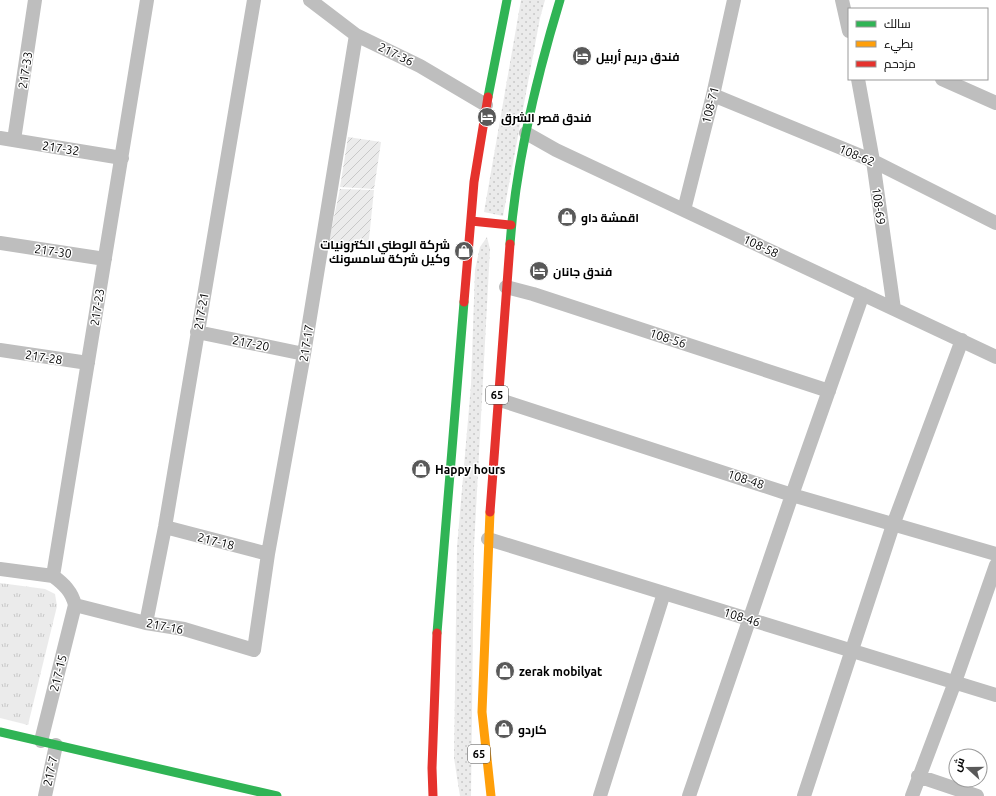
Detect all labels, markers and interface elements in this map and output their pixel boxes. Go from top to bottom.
legend [848,8,988,80]
text: سالك [884,17,911,30]
text: بطيء [884,37,913,54]
street label: 217-36 [376,40,416,68]
hotel icon: فندق دريم أربيل [571,45,593,67]
place label: فندق دريم أربيل [596,49,680,65]
street label: 217-33 [16,51,34,89]
text: مزدحم [884,57,916,72]
street label: 108-71 [699,85,721,125]
hotel icon: فندق قصر الشرق [476,106,498,128]
place label: فندق قصر الشرق [501,111,592,126]
street label: 217-32 [42,139,80,157]
street label: 108-62 [837,142,877,168]
street label: 108-69 [870,187,888,225]
shop icon: اقمشة داو [556,206,578,228]
place label: اقمشة داو [581,211,639,226]
street label: 108-58 [741,232,781,260]
place label: شركة الوطني الكترونيات وكيل شركة سامسونك [320,238,450,267]
shop icon: شركة الوطني الكترونيات وكيل شركة سامسونك [453,240,475,262]
street label: 217-30 [34,242,73,260]
hotel icon: فندق جانان [528,260,550,282]
place label: فندق جانان [553,265,612,280]
street label: 217-23 [88,288,106,326]
street label: 217-21 [191,291,211,331]
street label: 217-17 [297,324,315,362]
street label: 108-56 [648,326,688,350]
street label: 217-20 [231,333,271,353]
street label: 217-28 [25,348,64,366]
road number: 65 [486,386,508,404]
shop icon: Happy hours [410,458,432,480]
place label: Happy hours [435,463,506,476]
street label: 108-48 [726,467,766,491]
street label: 217-18 [196,530,236,552]
street label: 108-46 [722,605,762,629]
street label: 217-16 [145,616,185,636]
street label: 217-15 [47,653,69,693]
shop icon: zerak mobilyat [494,660,516,682]
place label: zerak mobilyat [519,665,602,678]
shop icon: كاردو [493,718,515,740]
place label: كاردو [518,723,547,738]
road number: 65 [468,745,490,763]
north arrow [948,748,988,788]
street label: 217-7 [40,755,60,787]
text: ش [951,756,968,774]

